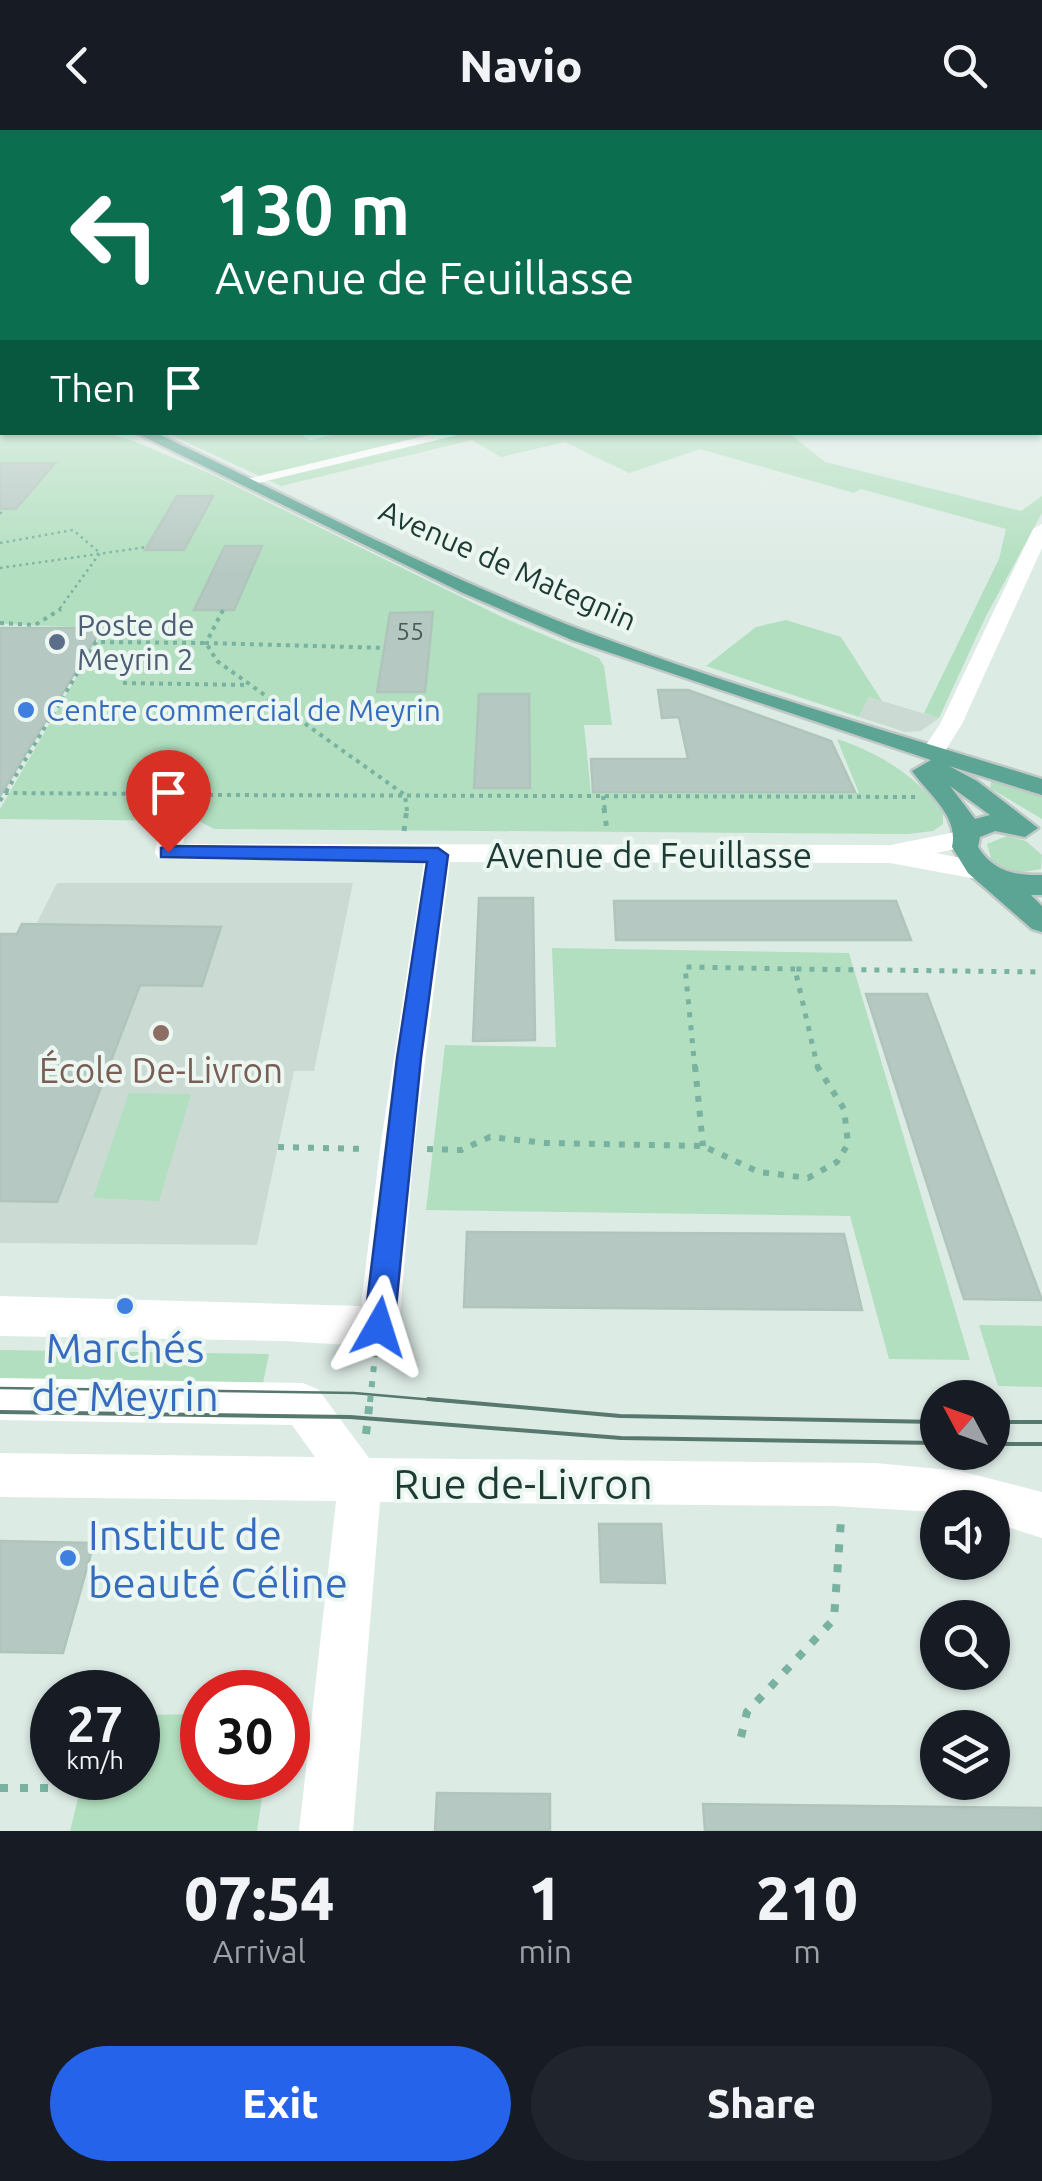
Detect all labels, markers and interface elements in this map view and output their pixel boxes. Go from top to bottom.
icon: back [50,38,105,93]
icon: search [937,38,992,93]
text: Navio [459,40,583,91]
icon: left [50,170,180,300]
text: 130 m [215,170,410,248]
text: Avenue de Feuillasse [215,252,634,303]
icon: arrive [156,360,211,415]
text: Then [50,367,136,409]
street label: Avenue de Mategnin [374,493,642,637]
place label: Poste de Meyrin 2 [77,608,194,676]
house number: 55 [396,617,424,645]
marker: Poste de Meyrin 2 [46,631,68,653]
place label: Centre commercial de Meyrin [46,693,441,727]
marker: Centre commercial de Meyrin [15,699,37,721]
pin [126,750,211,853]
icon: arrive [141,765,196,820]
street label: Avenue de Feuillasse [486,835,812,875]
marker: École De-Livron [150,1022,172,1044]
place label: École De-Livron [39,1049,283,1090]
position arrow [327,1275,431,1379]
marker: Marchés de Meyrin [114,1295,136,1317]
place label: Marchés de Meyrin [31,1324,219,1419]
north arrow [920,1380,1010,1470]
map controls [920,1380,1010,1800]
street label: Rue de-Livron [393,1460,653,1507]
button: sound [920,1490,1010,1580]
place label: Institut de beauté Céline [88,1511,348,1606]
marker: Institut de beauté Céline [57,1547,79,1569]
button: search [920,1600,1010,1690]
speed limit sign: 30 [180,1670,310,1800]
text: 27 [67,1695,123,1751]
button: layers [920,1710,1010,1800]
text: km/h [66,1746,124,1774]
text: 07:54 [184,1864,334,1931]
text: 1 [528,1864,562,1931]
text: 210 [756,1864,858,1931]
text: Arrival [213,1933,306,1969]
text: min [518,1933,572,1969]
text: m [793,1933,821,1969]
button: Exit [50,2046,511,2161]
button: Share [531,2046,992,2161]

